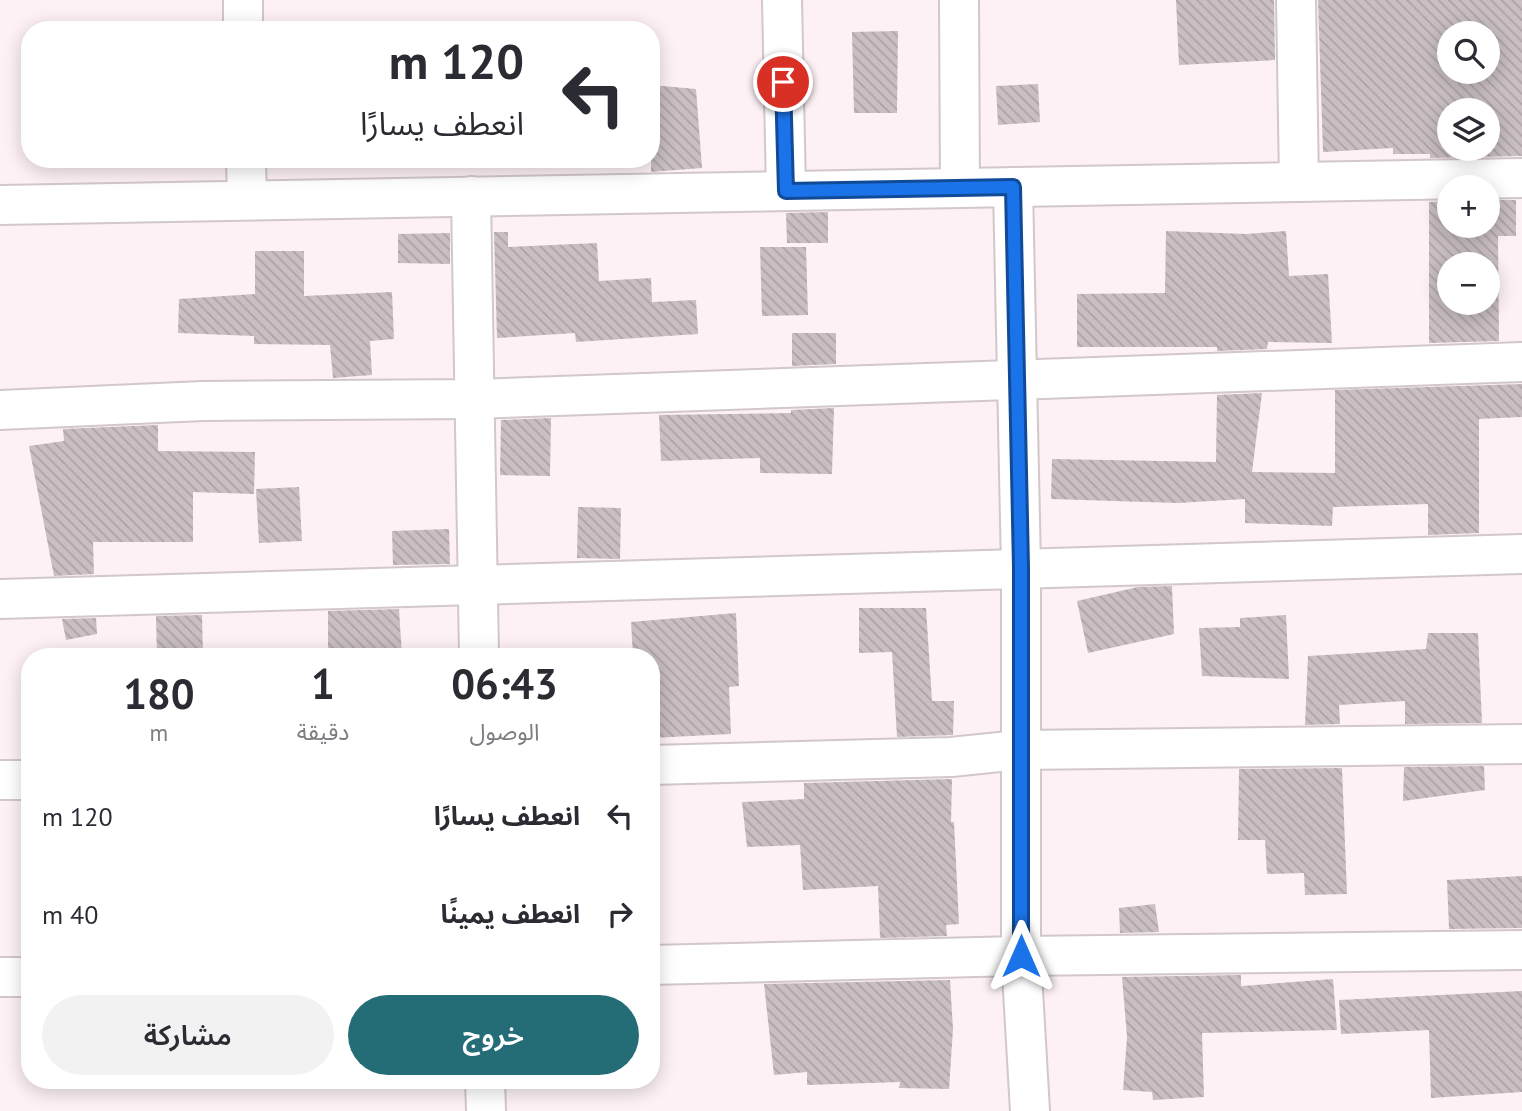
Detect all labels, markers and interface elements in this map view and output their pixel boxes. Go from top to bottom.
map controls [1437,21,1500,315]
button: search [1437,21,1500,84]
text: 120 m [389,29,524,93]
icon: left [548,49,639,140]
pin [753,52,813,112]
icon: arrive [764,63,802,101]
button: layers [1437,98,1500,161]
text: انعطف يسارًا [360,102,524,144]
button: + [1437,175,1500,238]
button: − [1437,252,1500,315]
text: 1 [311,656,335,711]
text: 06:43 [451,656,558,711]
text: 180 [123,666,195,721]
text: دقيقة [297,717,349,746]
text: الوصول [470,717,540,746]
text: m [150,718,168,747]
icon: left [601,797,639,835]
text: انعطف يسارًا [434,799,580,832]
text: 120 m [42,800,113,833]
icon: right [601,895,639,933]
text: انعطف يمينًا [440,897,580,930]
text: 40 m [42,898,98,931]
position arrow [984,919,1058,993]
button: مشاركة [42,995,334,1075]
button: خروج [348,995,639,1075]

